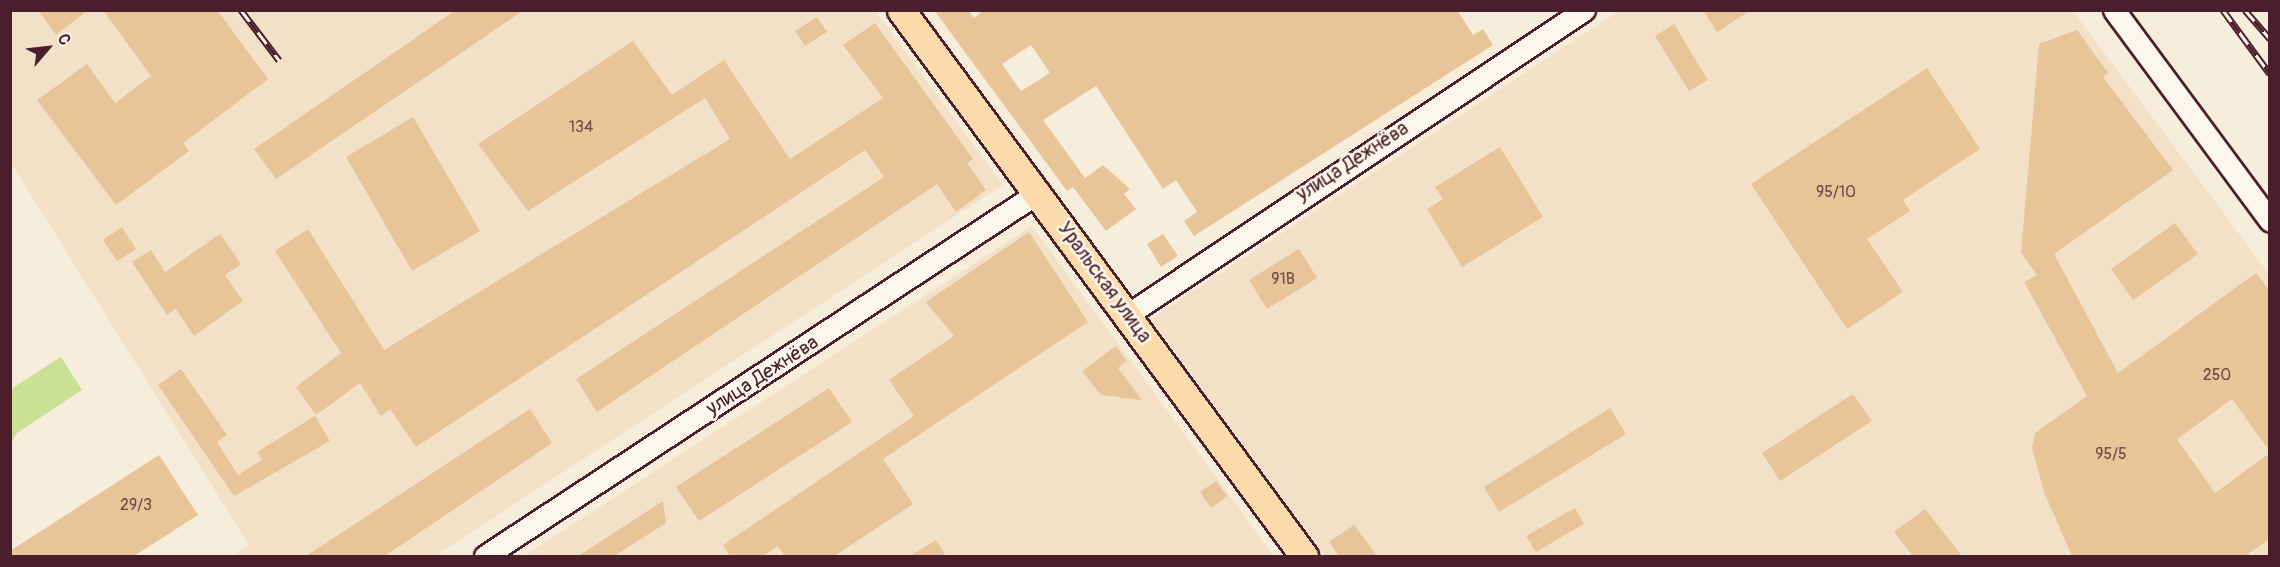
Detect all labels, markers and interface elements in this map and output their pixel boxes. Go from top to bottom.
north arrow [18,18,78,78]
text: С [53,30,75,49]
street label: улица Дежнёва [1291,116,1413,206]
house number: 134 [569,117,593,137]
house number: 95/10 [1816,182,1856,202]
street label: Уральская улица [1053,217,1157,347]
house number: 91В [1271,269,1295,289]
street label: улица Дежнёва [701,330,823,420]
house number: 250 [2203,365,2231,385]
house number: 95/5 [2095,444,2127,464]
house number: 29/3 [120,495,152,515]

